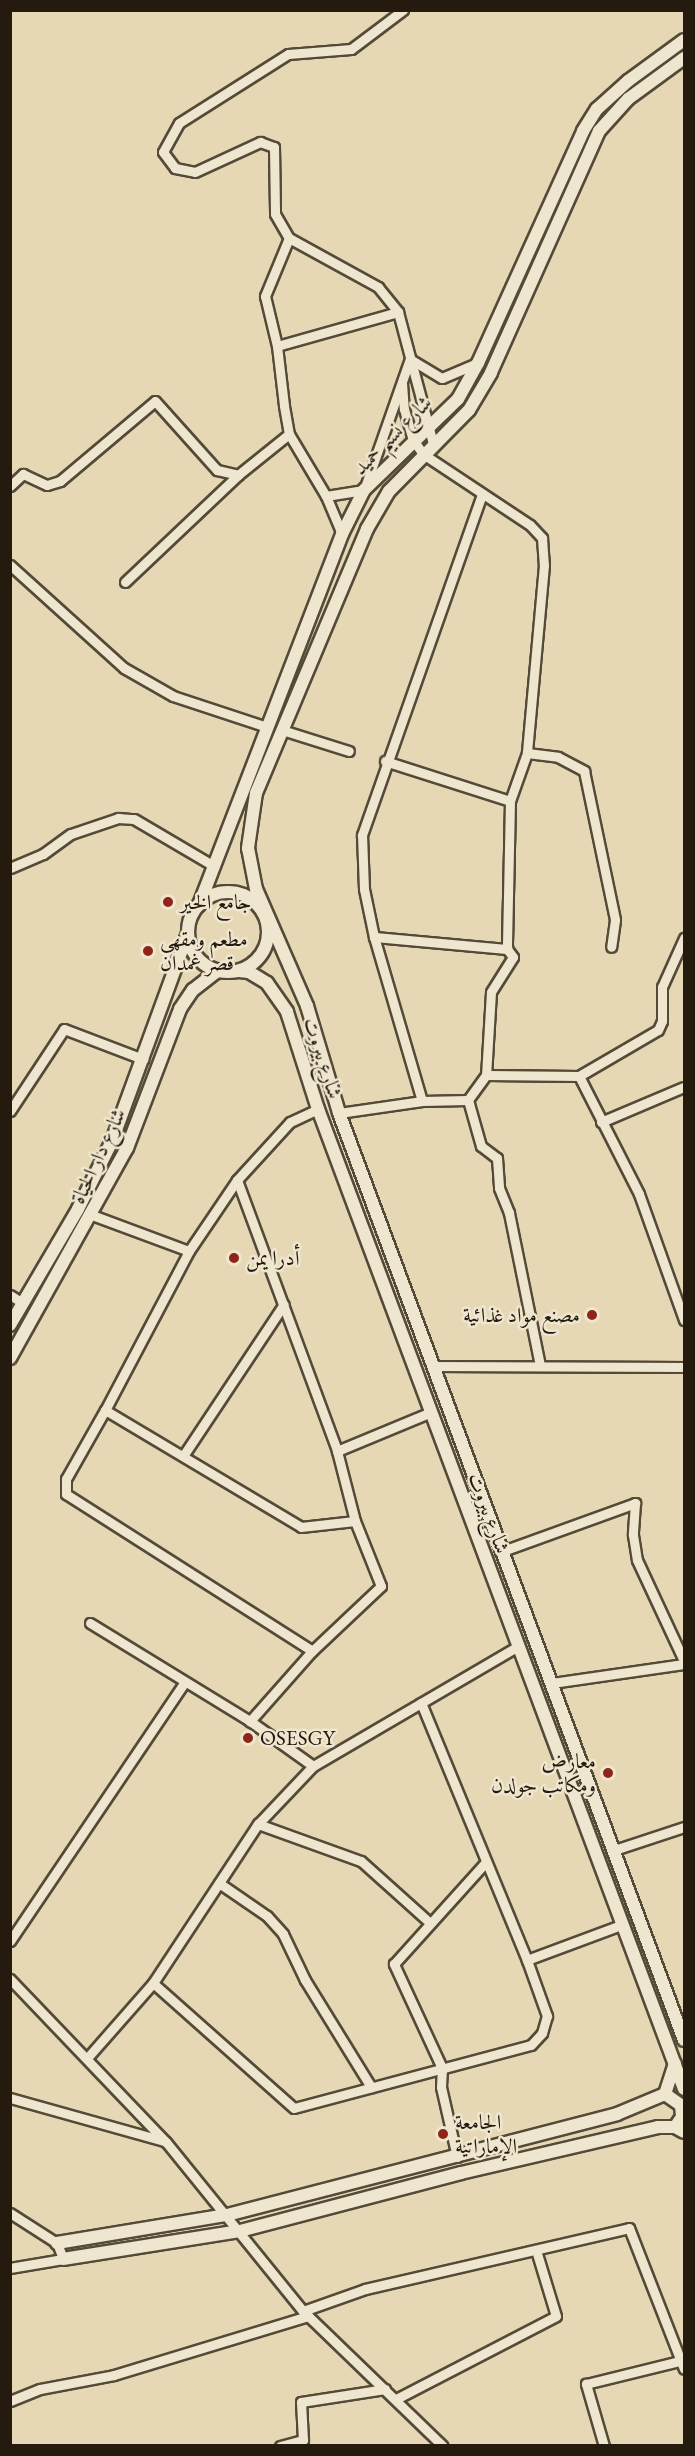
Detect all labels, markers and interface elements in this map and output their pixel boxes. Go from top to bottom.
street label: شارع نسيم حميد [347,390,437,480]
place label: جامع الخير [180,889,252,915]
marker: جامع الخير [161,895,175,909]
place label: مطعم ومقهى قصر غمدان [160,926,248,976]
marker: مطعم ومقهى قصر غمدان [141,944,155,958]
street label: شارع بيروت [298,1014,348,1102]
street label: شارع دار الحياة [65,1104,131,1208]
place label: أدرا يمن [246,1245,300,1271]
marker: أدرا يمن [227,1251,241,1265]
place label: مصنع مواد غذائية [463,1302,580,1328]
marker: مصنع مواد غذائية [585,1308,599,1322]
street label: شارع بيروت [463,1469,515,1557]
place label: OSESGY [260,1725,335,1751]
marker: OSESGY [241,1731,255,1745]
place label: معارض ومكاتب جولدن [491,1748,596,1798]
marker: معارض ومكاتب جولدن [601,1766,615,1780]
place label: الجامعة الإماراتية [455,2109,517,2159]
marker: الجامعة الإماراتية [436,2127,450,2141]

